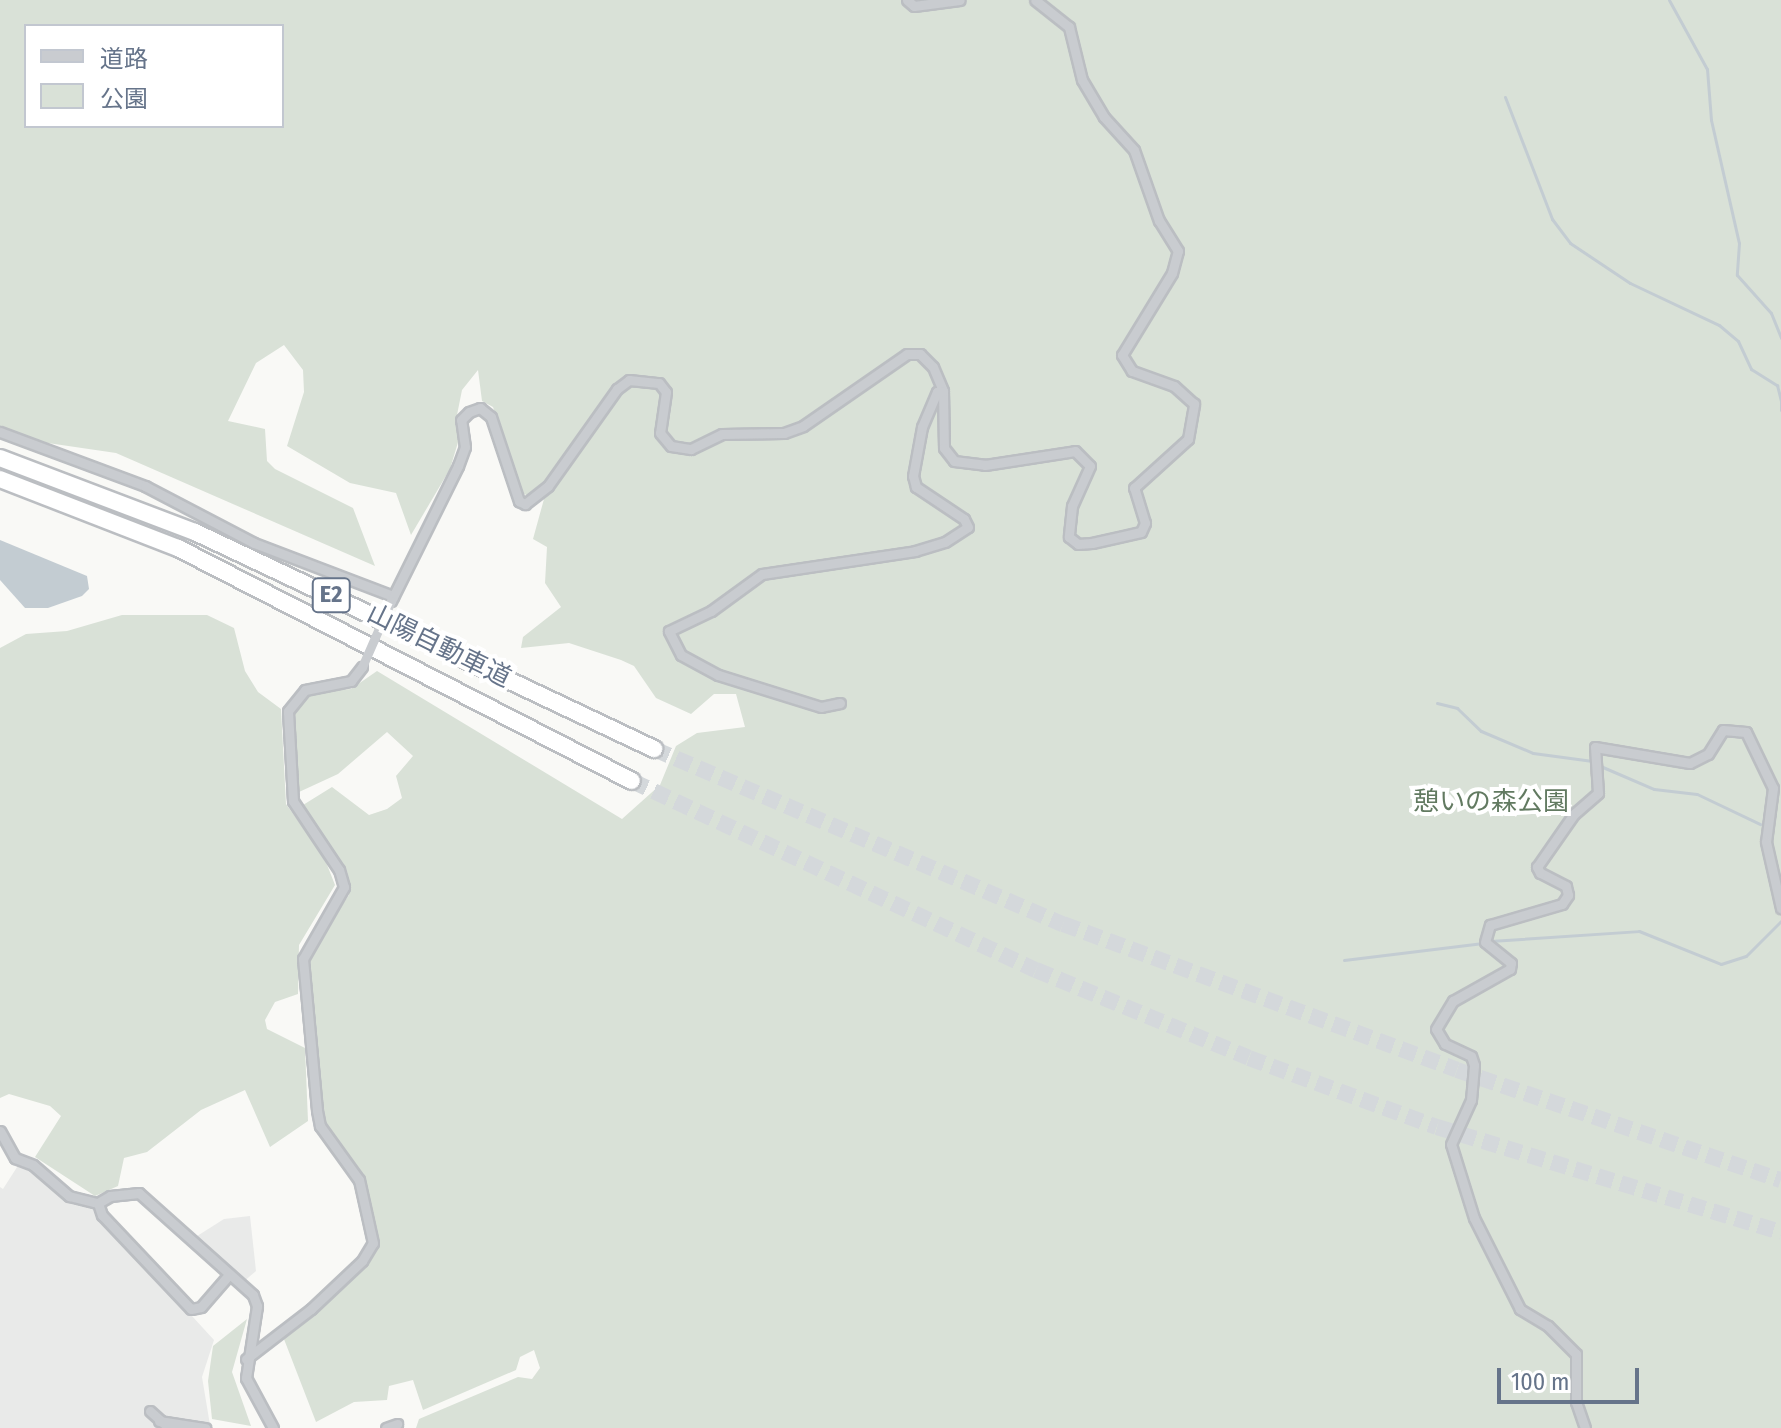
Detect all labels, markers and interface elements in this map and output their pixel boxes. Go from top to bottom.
legend [24,24,284,128]
text: 道路 [100,45,148,73]
text: 公園 [100,85,148,113]
road number: E2 [311,575,351,615]
street label: 山陽自動車道 [362,598,516,694]
park label: 憩いの森公園 [1413,786,1569,818]
scale bar [1501,1352,1643,1402]
text: 100 m [1511,1368,1569,1396]

